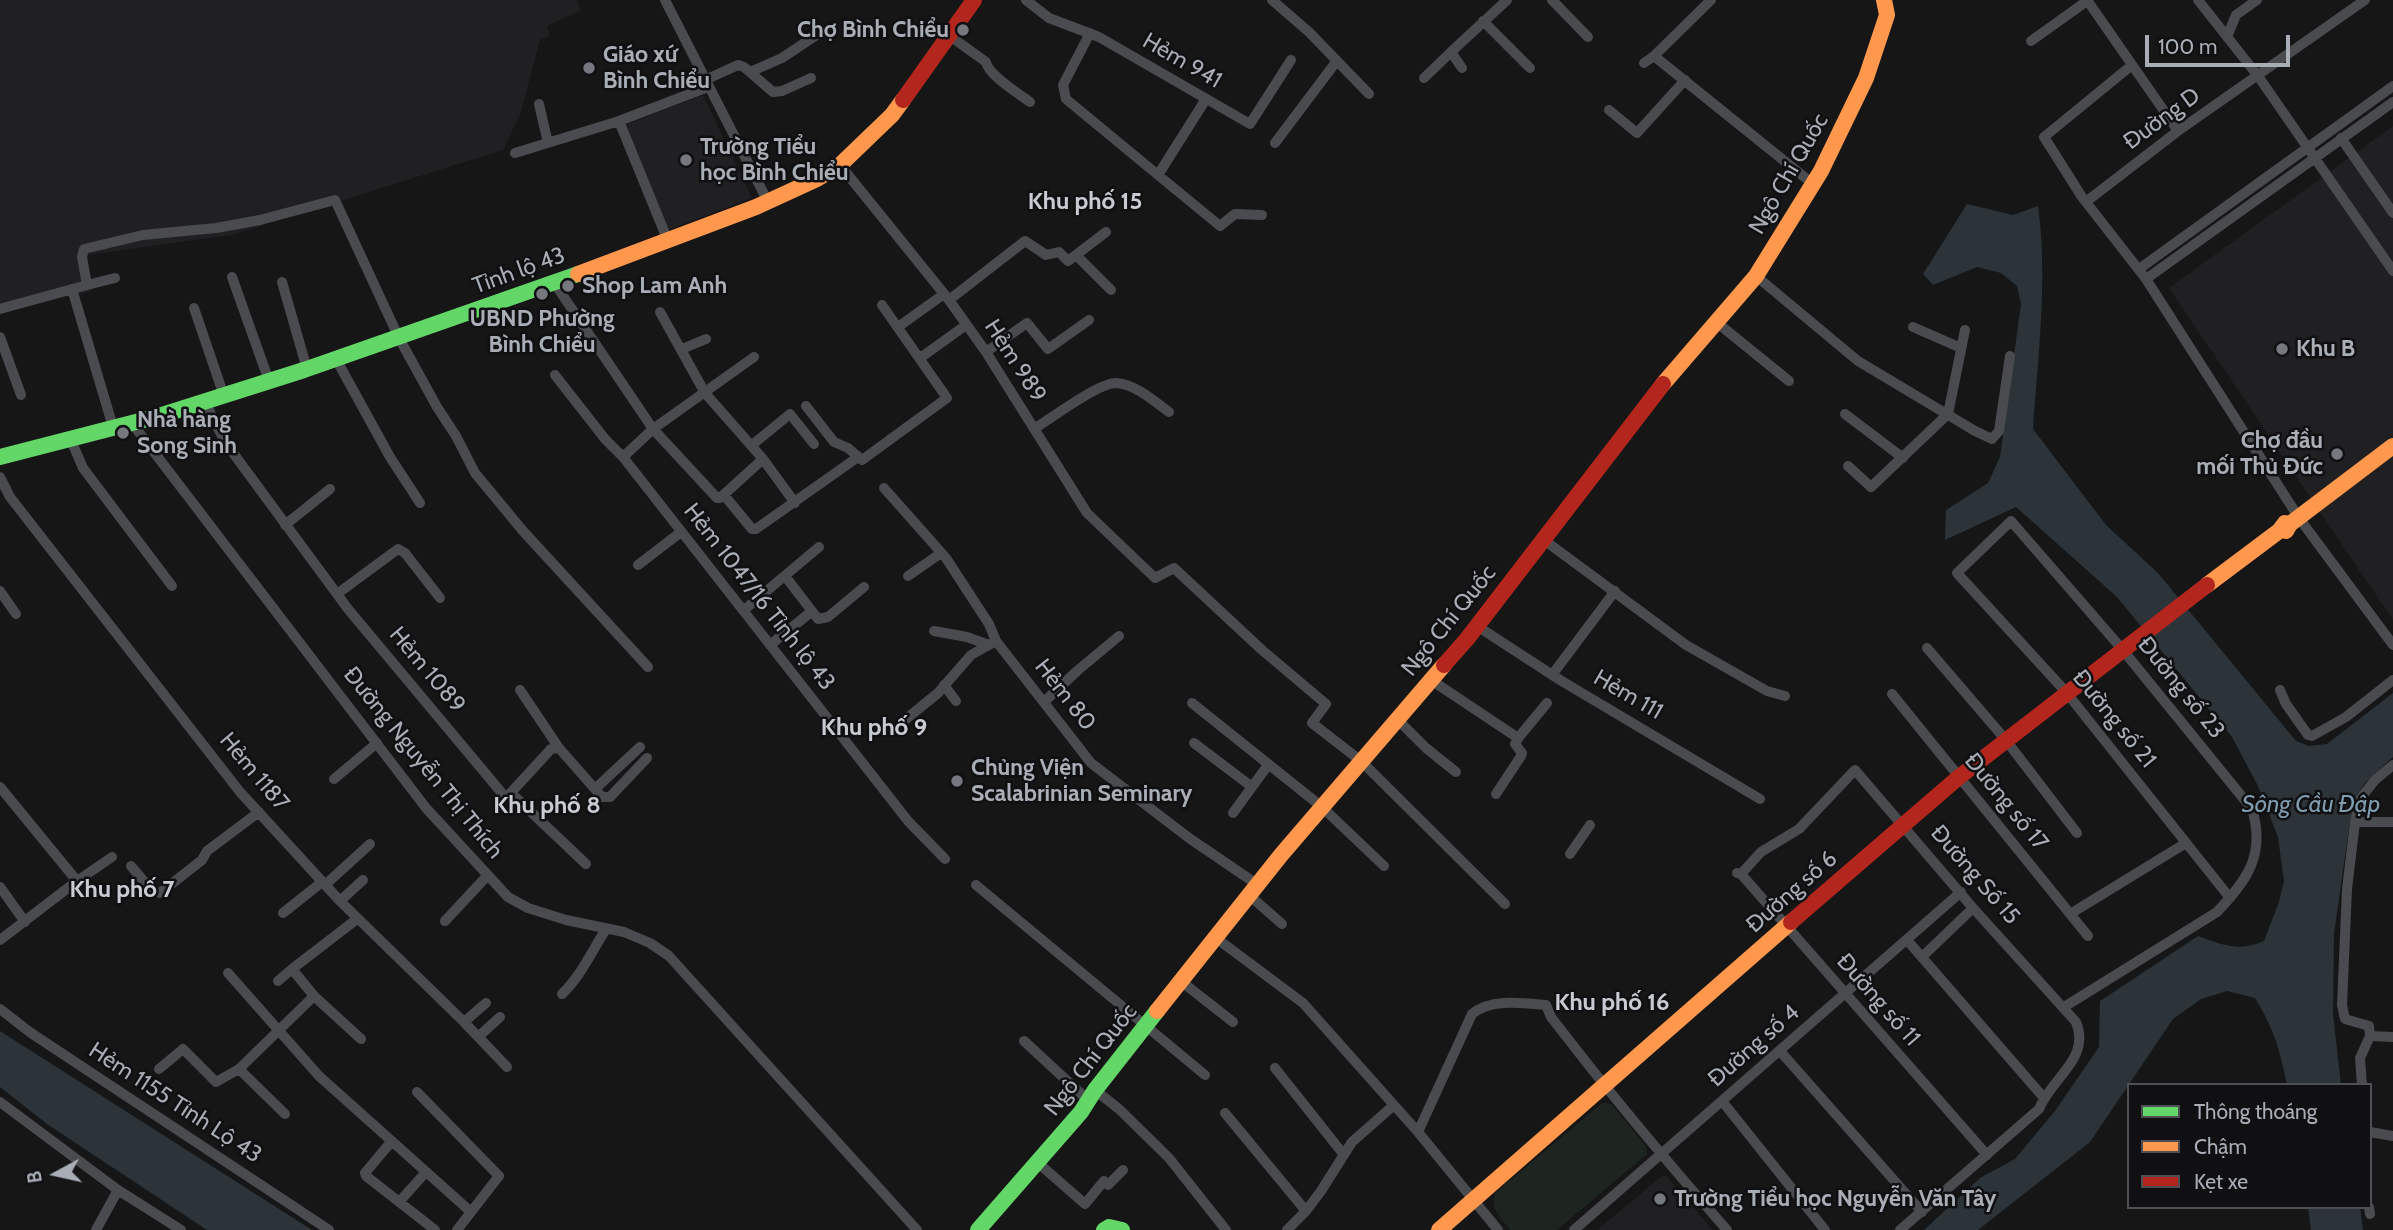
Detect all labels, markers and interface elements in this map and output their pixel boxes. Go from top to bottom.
place label: Chợ Bình Chiểu [797,16,949,44]
scale bar [2148,21,2293,65]
marker: Chợ Bình Chiểu [955,22,971,38]
street label: Hẻm 941 [1137,27,1227,95]
text: 100 m [2158,34,2217,59]
place label: Giáo xứ Bình Chiểu [603,41,710,95]
marker: Giáo xứ Bình Chiểu [581,60,597,76]
street label: Đường D [2118,82,2206,156]
street label: Ngô Chí Quốc [1743,109,1835,239]
place label: Trường Tiểu học Bình Chiểu [700,133,848,187]
marker: Trường Tiểu học Bình Chiểu [678,152,694,168]
district label: Khu phố 15 [1028,188,1142,216]
street label: Tỉnh lộ 43 [469,242,569,300]
place label: Shop Lam Anh [582,272,727,300]
marker: Shop Lam Anh [560,278,576,294]
marker: UBND Phường Bình Chiểu [534,286,550,302]
place label: UBND Phường Bình Chiểu [469,305,615,359]
street label: Hẻm 989 [978,314,1052,408]
place label: Khu B [2296,335,2355,363]
marker: Khu B [2274,341,2290,357]
place label: Nhà hàng Song Sinh [137,406,237,460]
marker: Nhà hàng Song Sinh [115,425,131,441]
place label: Chợ đầu mối Thủ Đức [2196,427,2323,481]
marker: Chợ đầu mối Thủ Đức [2329,446,2345,462]
street label: Hẻm 1047/16 Tỉnh lộ 43 [677,498,841,696]
street label: Ngô Chí Quốc [1396,560,1502,682]
street label: Hẻm 1089 [383,621,471,719]
street label: Đường số 23 [2132,632,2230,744]
street label: Hẻm 80 [1029,654,1101,736]
street label: Đường Nguyễn Thị Thích [337,662,509,864]
street label: Hẻm 111 [1588,664,1668,726]
street label: Đường số 21 [2066,665,2162,773]
district label: Khu phố 9 [821,714,927,742]
street label: Hẻm 1187 [213,727,295,817]
street label: Đường số 17 [1958,748,2054,856]
place label: Chủng Viện Scalabrinian Seminary [971,754,1192,808]
marker: Chủng Viện Scalabrinian Seminary [949,773,965,789]
water label: Sông Cầu Đập [2242,791,2380,819]
district label: Khu phố 8 [493,792,601,820]
street label: Đường Số 15 [1925,820,2025,930]
street label: Đường số 6 [1741,845,1843,939]
district label: Khu phố 7 [69,876,175,904]
street label: Đường số 11 [1830,948,1926,1052]
district label: Khu phố 16 [1554,989,1670,1017]
street label: Ngô Chí Quốc [1039,998,1143,1122]
street label: Đường số 4 [1703,999,1805,1093]
street label: Hẻm 1155 Tỉnh Lộ 43 [83,1037,267,1169]
legend [2127,1083,2372,1209]
text: Thông thoáng [2194,1099,2317,1124]
text: Chậm [2194,1134,2247,1159]
north arrow [21,1139,91,1209]
text: B [22,1169,47,1184]
text: Kẹt xe [2194,1169,2248,1194]
place label: Trường Tiểu học Nguyễn Văn Tây [1674,1185,1996,1213]
marker: Trường Tiểu học Nguyễn Văn Tây [1652,1191,1668,1207]

